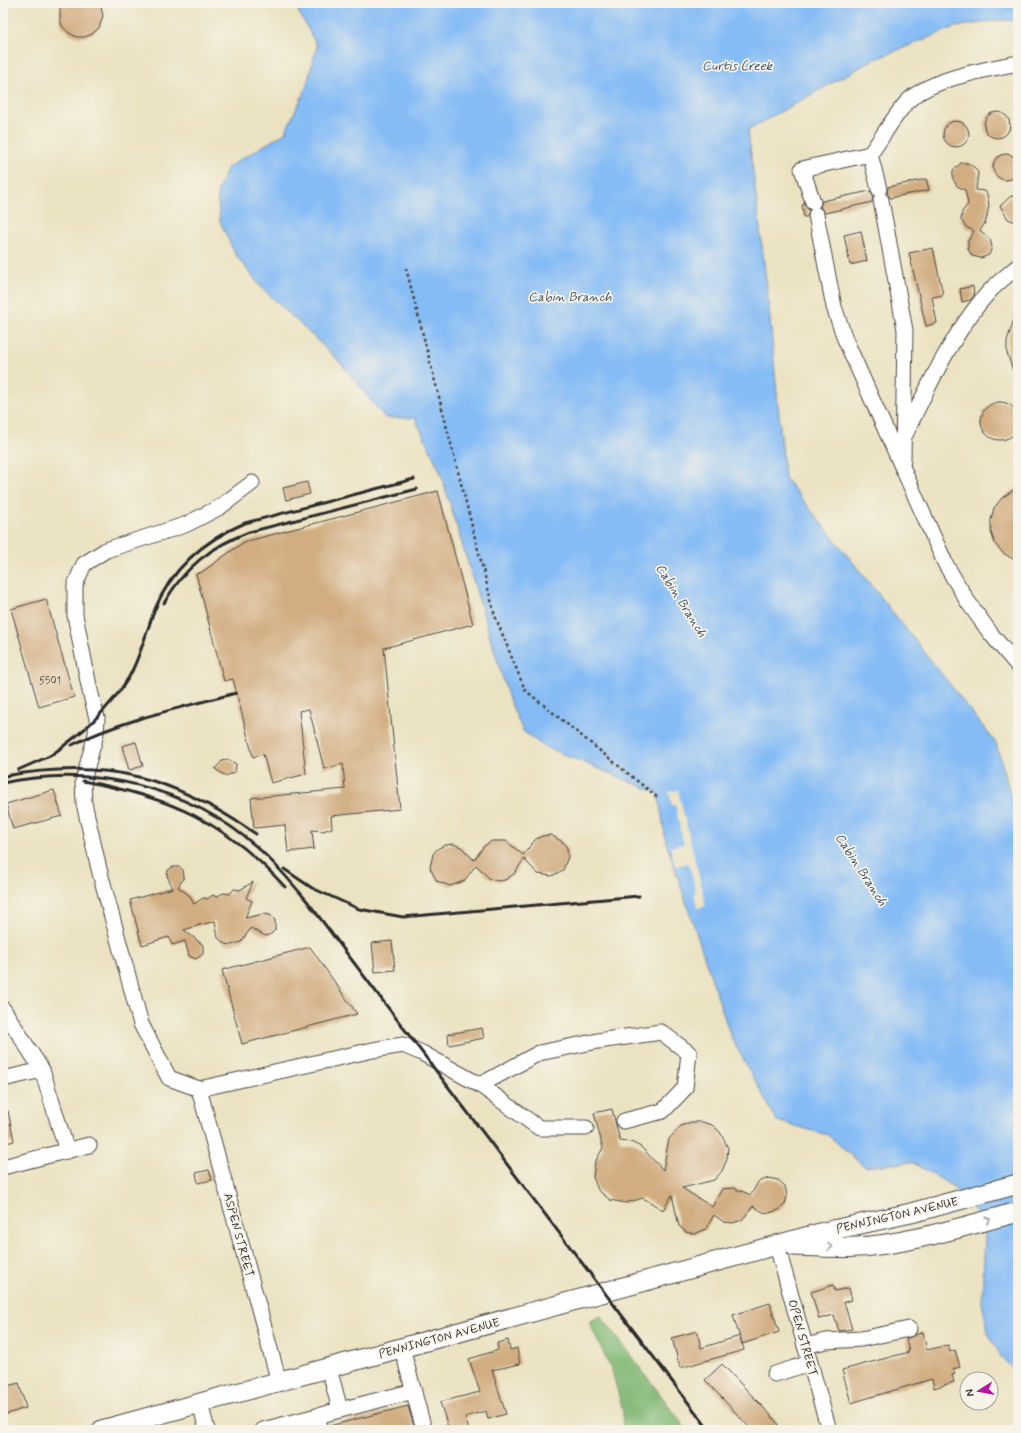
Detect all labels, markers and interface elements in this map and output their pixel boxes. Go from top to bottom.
water label: Curtis Creek [702,58,774,75]
water label: Cabin Branch [528,289,612,306]
water label: Cabin Branch [651,561,710,641]
house number: 5501 [39,675,61,688]
water label: Cabin Branch [831,830,891,910]
street label: ASPEN STREET [219,1191,257,1279]
street label: PENNINGTON AVENUE [835,1194,960,1238]
one-way arrow [984,1216,991,1225]
one-way arrow [827,1243,833,1252]
street label: OPEN STREET [783,1298,821,1379]
street label: PENNINGTON AVENUE [377,1315,501,1363]
north arrow [959,1371,999,1411]
text: N [963,1388,978,1398]

